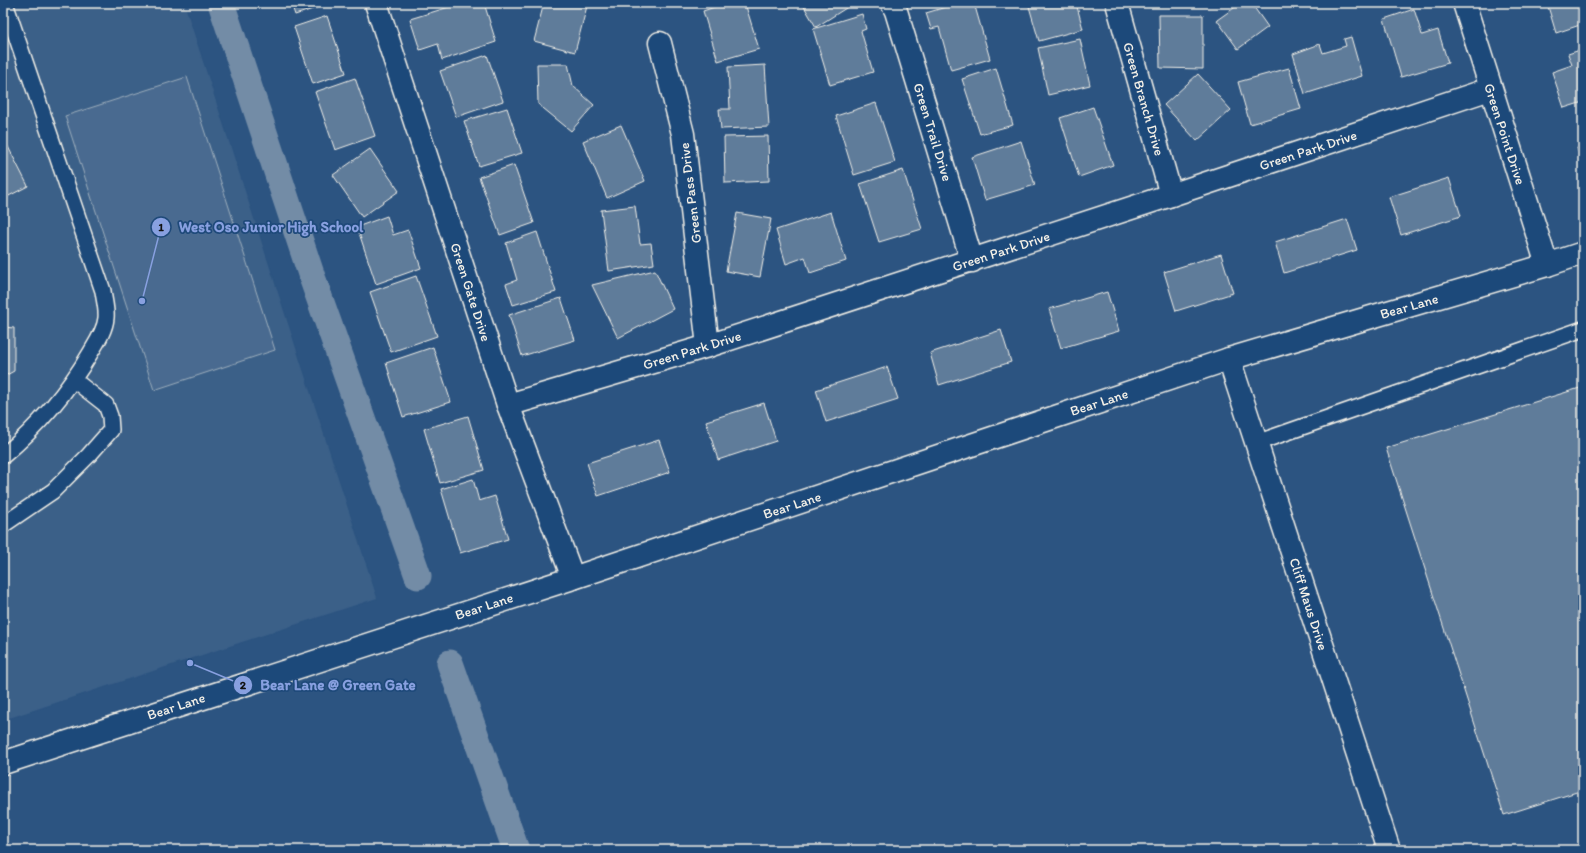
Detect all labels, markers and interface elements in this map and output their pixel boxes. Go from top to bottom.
street label: Green Branch Drive [1119,40,1168,158]
street label: Green Trail Drive [909,81,956,184]
street label: Green Point Drive [1480,81,1529,187]
street label: Green Park Drive [1257,127,1359,174]
street label: Green Pass Drive [676,141,705,244]
callout: West Oso Junior High School [151,213,371,240]
text: West Oso Junior High School [179,218,364,237]
text: 1 [158,220,164,234]
street label: Green Park Drive [950,228,1052,275]
street label: Green Gate Drive [447,241,495,344]
street label: Bear Lane [1378,290,1441,323]
street label: Green Park Drive [641,327,744,373]
street label: Bear Lane [1068,385,1131,420]
street label: Bear Lane [761,488,824,523]
street label: Cliff Maus Drive [1286,556,1332,653]
street label: Bear Lane [453,589,516,624]
callout: Bear Lane @ Green Gate [233,671,424,698]
text: Bear Lane @ Green Gate [260,676,416,694]
text: 2 [240,678,247,692]
street label: Bear Lane [145,689,208,724]

